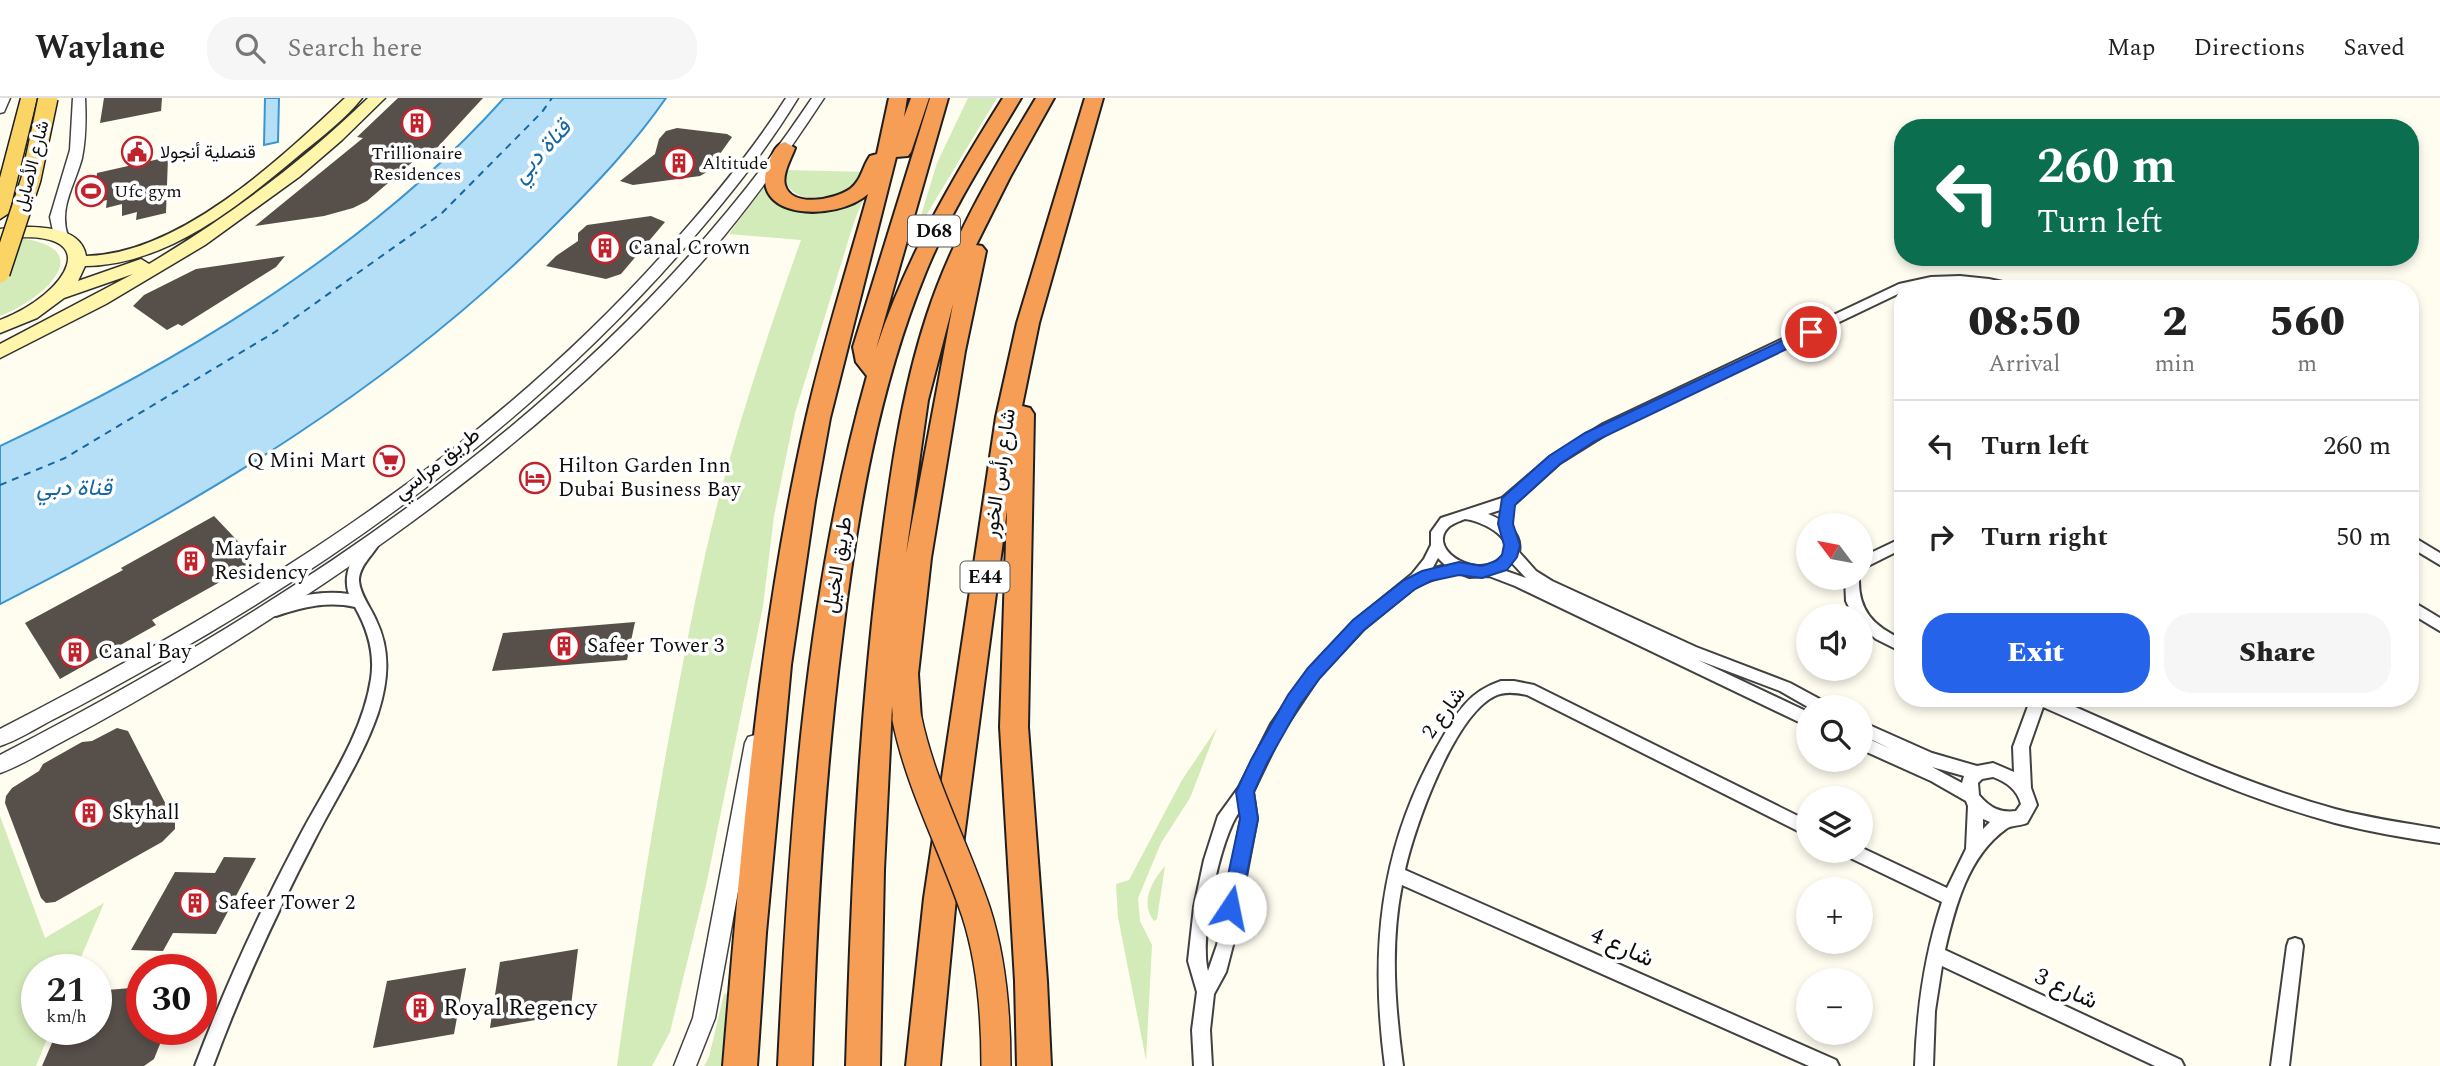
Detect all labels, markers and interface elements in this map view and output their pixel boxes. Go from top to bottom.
search box [207,17,697,80]
text: Waylane [35,23,165,73]
text: Search here [287,28,422,68]
icon: search [231,29,269,67]
text: Map [2107,30,2155,66]
text: Directions [2193,30,2305,66]
text: Saved [2343,30,2405,66]
building icon: Trillionaire Residences [400,106,434,140]
water label: قناة دبي [504,110,582,192]
street label: شارع الأصايل [8,118,56,214]
text: 260 m [2037,130,2176,205]
public building icon: قنصلية أنجولا [120,135,154,169]
place label: قنصلية أنجولا [160,139,256,166]
place label: Trillionaire Residences [372,140,463,188]
building icon: Altitude [662,146,696,180]
icon: left [1922,147,2013,238]
place label: Altitude [702,150,768,177]
sports icon: Ufc gym [74,174,108,208]
place label: Ufc gym [114,178,182,205]
text: Turn left [2037,198,2163,247]
road number: D68 [908,216,960,246]
building icon: Canal Crown [588,231,622,265]
place label: Canal Crown [628,232,750,264]
text: 08:50 [1968,291,2081,354]
text: 2 [2162,291,2188,354]
text: 560 [2269,291,2345,354]
pin [1781,302,1841,362]
icon: arrive [1792,313,1830,351]
text: Arrival [1989,347,2060,382]
text: min [2155,347,2195,382]
text: m [2297,347,2317,382]
street label: شارع رأس الخور [975,406,1025,541]
street label: طريق مراسي [387,420,487,508]
text: Turn left [1981,426,2089,466]
text: 260 m [2323,426,2391,466]
icon: left [1922,427,1960,465]
supermarket icon: Q Mini Mart [372,444,406,478]
place label: Q Mini Mart [247,445,366,477]
place label: Hilton Garden Inn Dubai Business Bay [558,450,742,506]
hotel icon: Hilton Garden Inn Dubai Business Bay [518,461,552,495]
water label: قناة دبي [36,471,114,506]
north arrow [1796,513,1872,590]
map controls [1796,513,1873,1045]
street label: طريق الخيل [815,514,861,616]
text: Turn right [1981,517,2108,557]
text: 50 m [2336,517,2391,557]
icon: right [1922,518,1960,556]
place label: Mayfair Residency [214,533,309,589]
building icon: Mayfair Residency [174,544,208,578]
road number: E44 [960,562,1010,592]
button: sound [1796,604,1873,681]
button: Exit [1922,613,2150,693]
button: Share [2164,613,2391,693]
building icon: Safeer Tower 3 [547,629,581,663]
place label: Safeer Tower 3 [587,630,725,662]
building icon: Canal Bay [58,635,92,669]
place label: Canal Bay [98,636,192,668]
street label: شارع 2 [1414,680,1474,746]
button: search [1796,695,1873,772]
button: layers [1796,786,1873,863]
building icon: Skyhall [72,796,106,830]
place label: Skyhall [112,797,180,829]
position arrow [1193,871,1267,945]
button: + [1796,877,1873,954]
building icon: Safeer Tower 2 [178,886,212,920]
place label: Safeer Tower 2 [218,887,355,919]
street label: شارع 4 [1584,917,1660,977]
speed limit sign: 30 [126,954,217,1045]
street label: شارع 3 [2028,959,2104,1019]
text: 21 [47,964,86,1017]
button: − [1796,968,1873,1045]
place label: Royal Regency [443,990,598,1026]
building icon: Royal Regency [403,991,437,1025]
text: km/h [46,1003,87,1030]

